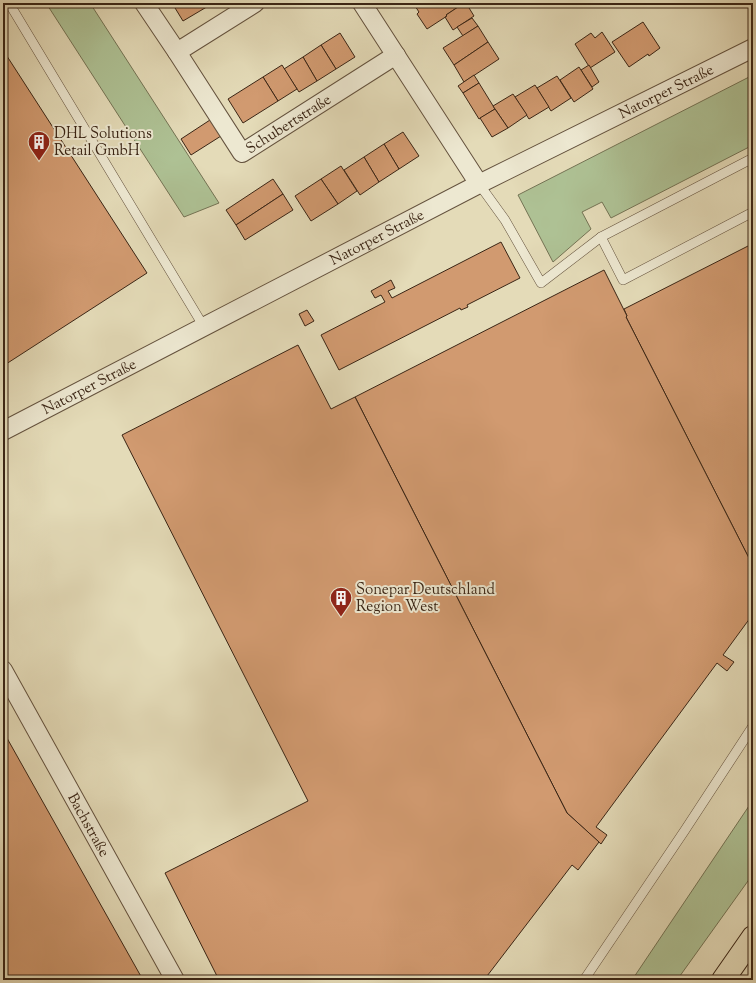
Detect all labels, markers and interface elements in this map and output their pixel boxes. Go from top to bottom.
street label: Natorper Straße [616,60,718,125]
street label: Schubertstraße [242,90,336,160]
place label: DHL Solutions Retail GmbH [54,124,152,162]
building icon: DHL Solutions Retail GmbH [26,129,52,162]
street label: Natorper Straße [327,205,428,272]
street label: Natorper Straße [39,355,141,421]
place label: Sonepar Deutschland Region West [356,580,495,618]
building icon: Sonepar Deutschland Region West [328,585,354,618]
street label: Bachstraße [61,790,114,861]

